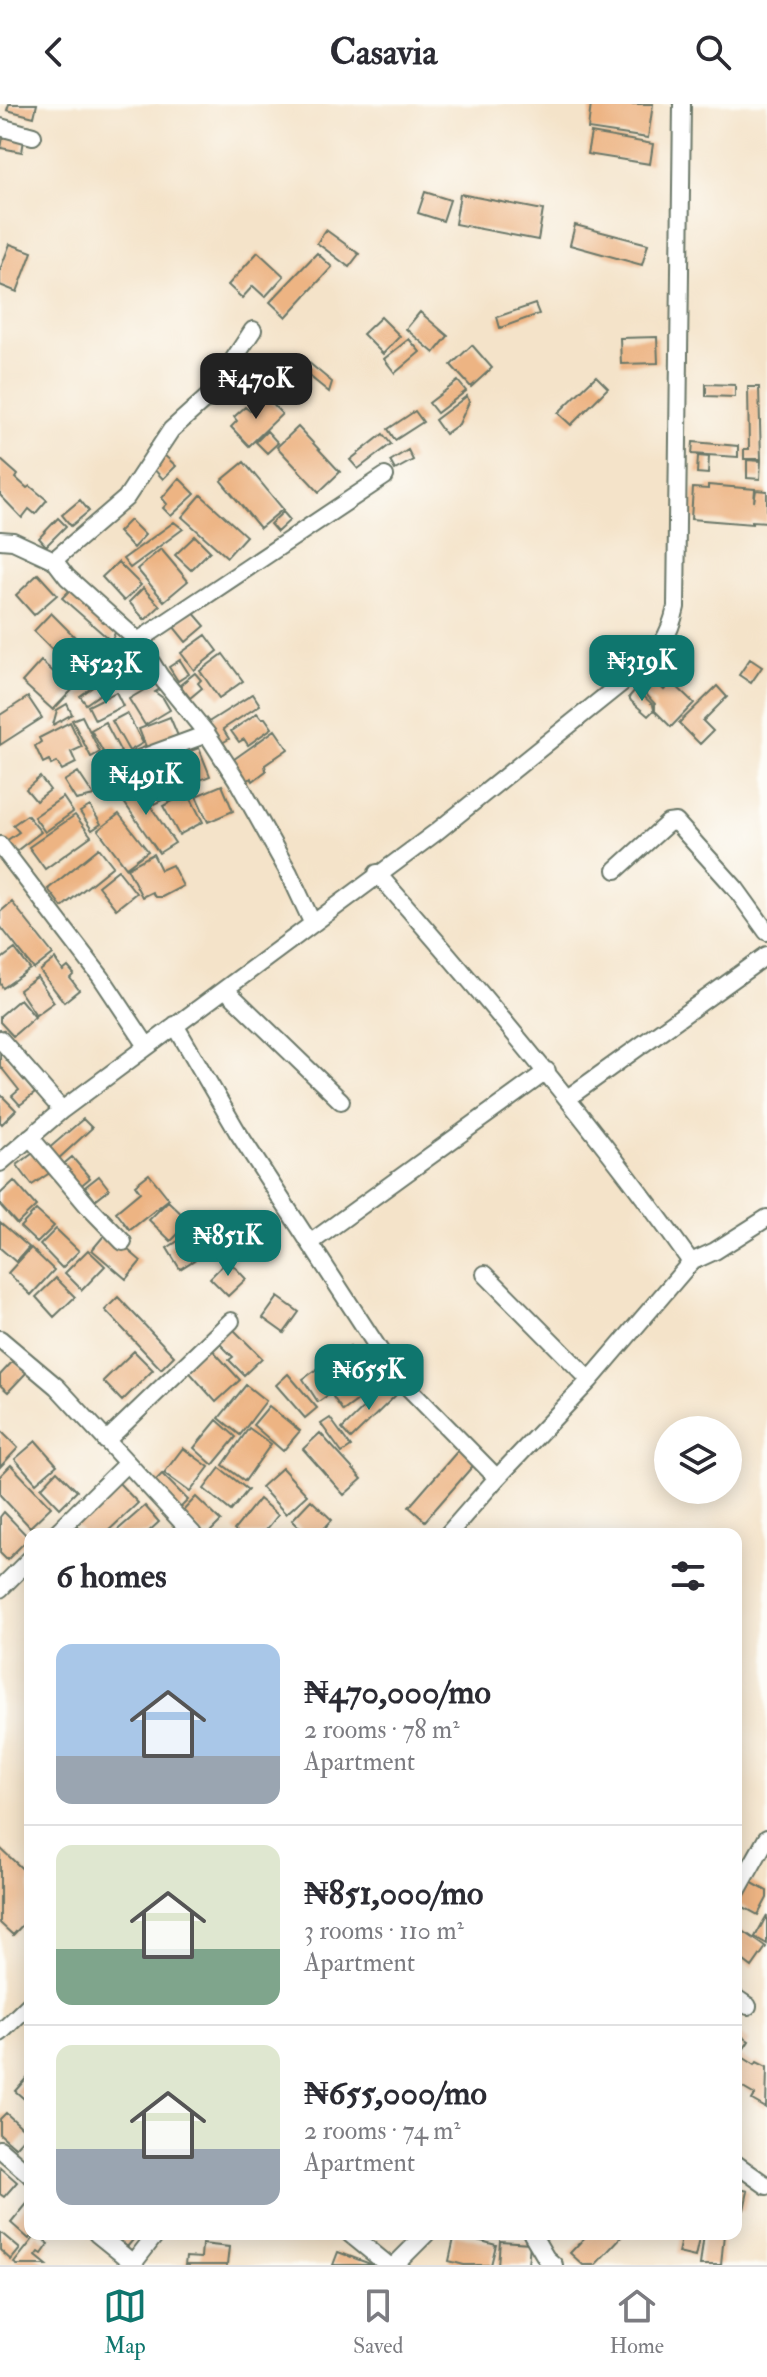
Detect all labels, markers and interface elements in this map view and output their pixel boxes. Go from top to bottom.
icon: back [32,30,76,74]
text: Casavia [330,30,437,75]
icon: search [691,30,735,74]
pin: ₦470K [200,353,312,421]
text: ₦470K [218,363,294,395]
pin: ₦319K [586,635,698,703]
pin: ₦523K [50,638,162,706]
text: ₦319K [607,645,677,677]
text: ₦523K [70,648,142,680]
pin: ₦491K [90,749,202,817]
text: ₦491K [109,759,183,791]
pin: ₦851K [172,1210,284,1278]
text: ₦851K [193,1220,263,1252]
pin: ₦655K [313,1344,425,1412]
text: ₦655K [333,1354,405,1386]
map controls [654,1416,742,1504]
button: layers [654,1416,742,1504]
icon: filters [666,1554,710,1598]
text: 6 homes [56,1555,167,1598]
text: ₦470,000/mo [304,1671,491,1714]
icon: home [120,1676,216,1772]
text: 2 rooms · 78 m² [304,1714,460,1746]
text: Apartment [304,1746,415,1778]
text: ₦851,000/mo [304,1872,483,1915]
icon: home [120,1877,216,1973]
text: 3 rooms · 110 m² [304,1915,464,1947]
text: Apartment [304,1947,415,1979]
text: ₦655,000/mo [304,2072,487,2115]
icon: home [120,2077,216,2173]
text: 2 rooms · 74 m² [304,2115,461,2147]
text: Apartment [304,2147,415,2179]
tab: Map [103,2284,147,2360]
tab: Saved [353,2284,403,2360]
tab: Home [609,2284,664,2360]

